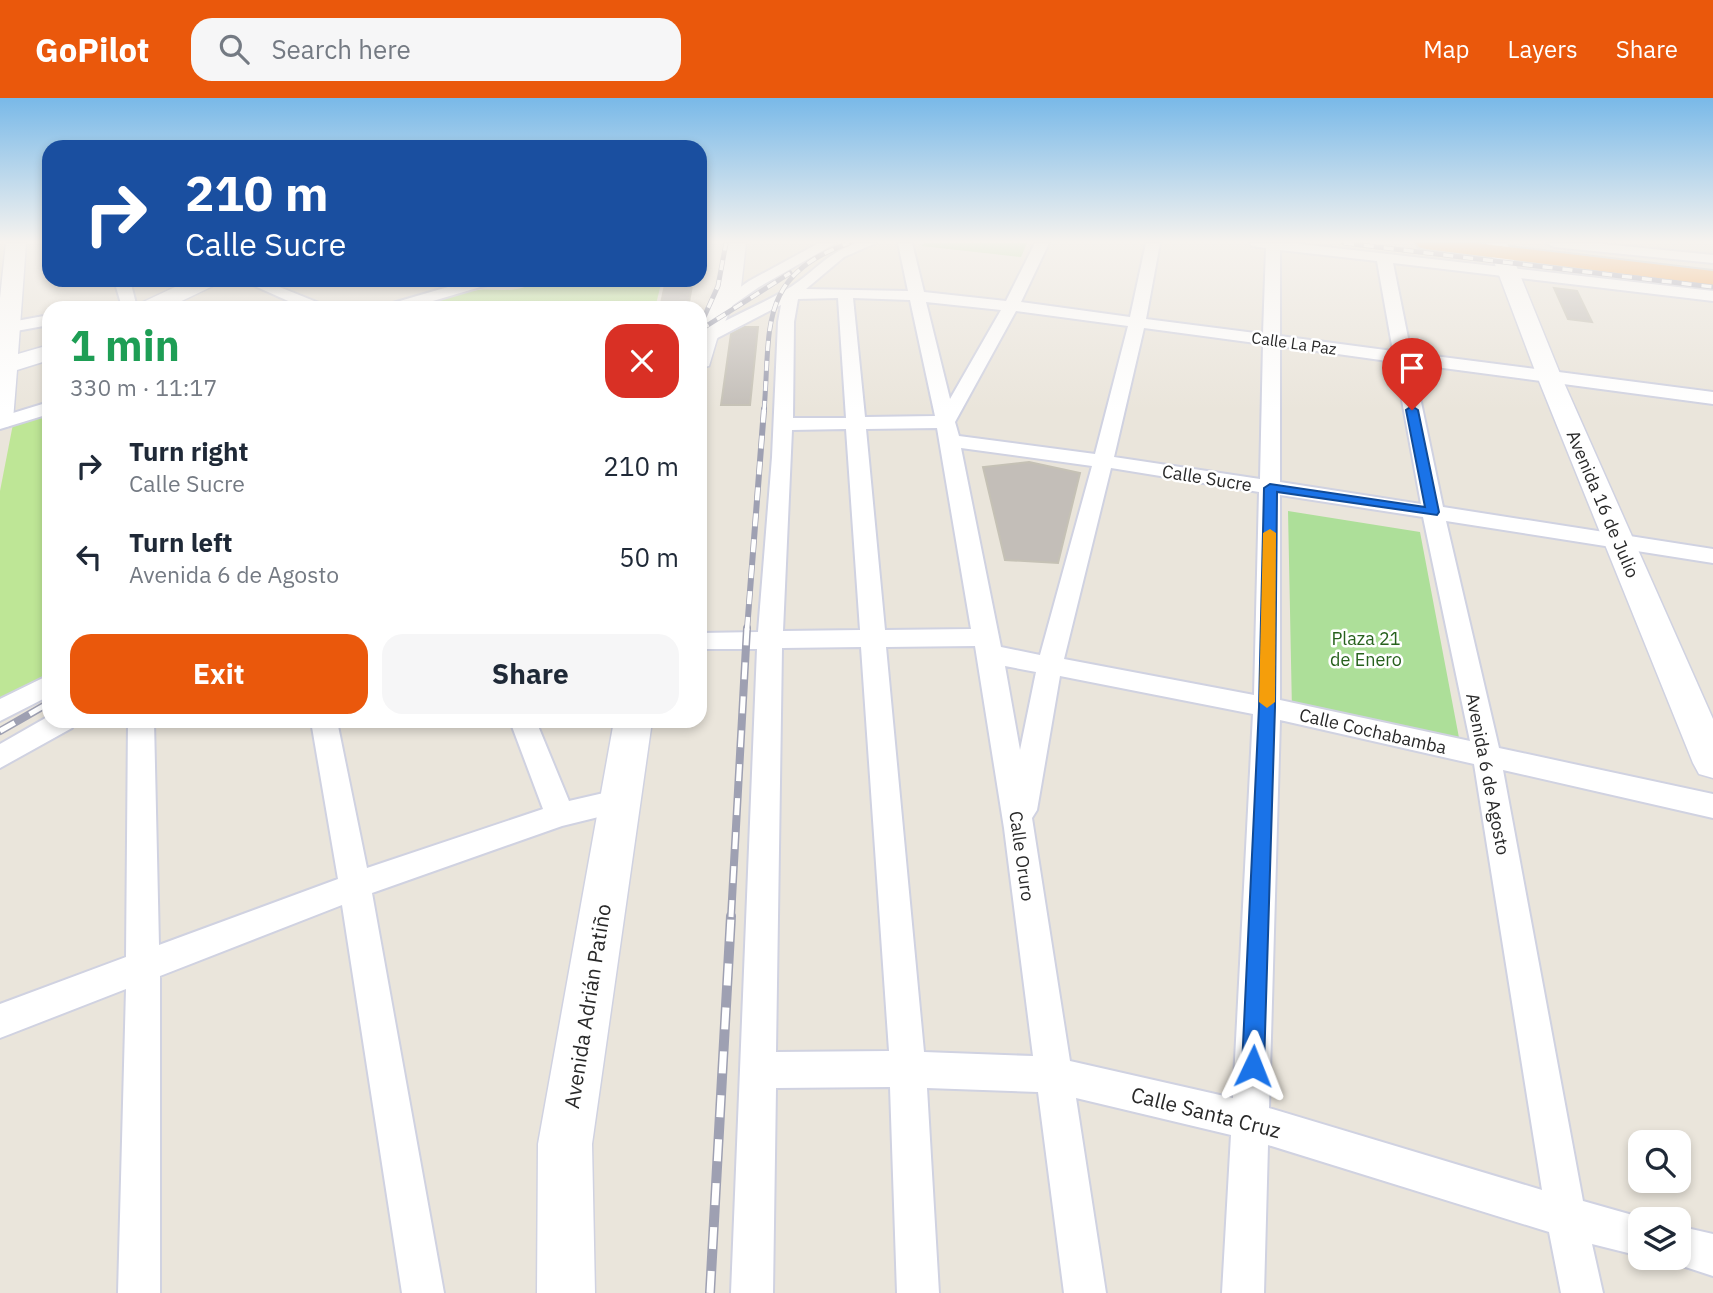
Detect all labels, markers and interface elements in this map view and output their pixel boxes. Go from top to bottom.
search box [191,18,681,81]
text: GoPilot [35,28,149,71]
icon: search [215,30,253,68]
text: Search here [271,32,411,66]
text: Map [1423,33,1470,65]
text: Layers [1508,33,1578,65]
text: Share [1616,33,1678,65]
text: 210 m [185,161,329,224]
icon: right [70,168,161,259]
text: Calle Sucre [185,223,346,265]
text: 1 min [70,318,180,373]
button: close [605,324,679,398]
street label: Calle La Paz [1250,327,1338,359]
pin [1382,338,1442,410]
icon: arrive [1393,349,1431,387]
text: 330 m · 11:17 [70,372,217,402]
street label: Avenida 16 de Julio [1562,427,1644,581]
text: Turn right [129,434,248,468]
icon: right [70,447,108,485]
text: 210 m [603,449,679,483]
street label: Calle Sucre [1160,460,1254,496]
text: Calle Sucre [129,468,245,498]
text: Turn left [129,525,232,559]
icon: left [70,538,108,576]
text: 50 m [619,540,679,574]
text: Avenida 6 de Agosto [129,559,339,589]
park label: Plaza 21 de Enero [1330,627,1402,671]
button: Exit [70,634,368,714]
button: Share [382,634,679,714]
street label: Avenida 6 de Agosto [1461,691,1515,857]
street label: Calle Cochabamba [1297,703,1449,759]
street label: Calle Oruro [1004,809,1040,903]
street label: Avenida Adrián Patiño [557,902,617,1110]
position arrow [1216,1029,1290,1103]
street label: Calle Santa Cruz [1128,1080,1284,1144]
map controls [1628,1130,1691,1270]
button: search [1628,1130,1691,1193]
button: layers [1628,1207,1691,1270]

